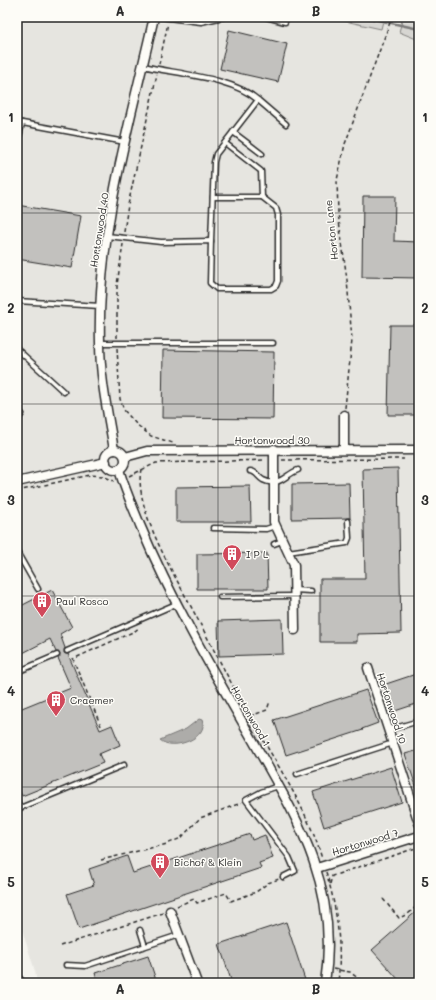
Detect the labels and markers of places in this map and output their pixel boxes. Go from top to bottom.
building icon: I P L [221,543,243,571]
place label: I P L [246,547,269,561]
building icon: Paul Rosco [31,590,53,618]
place label: Paul Rosco [56,594,109,608]
building icon: Craemer [45,689,67,717]
place label: Craemer [70,693,114,707]
building icon: Bichof & Klein [149,851,171,879]
place label: Bichof & Klein [174,855,242,869]

